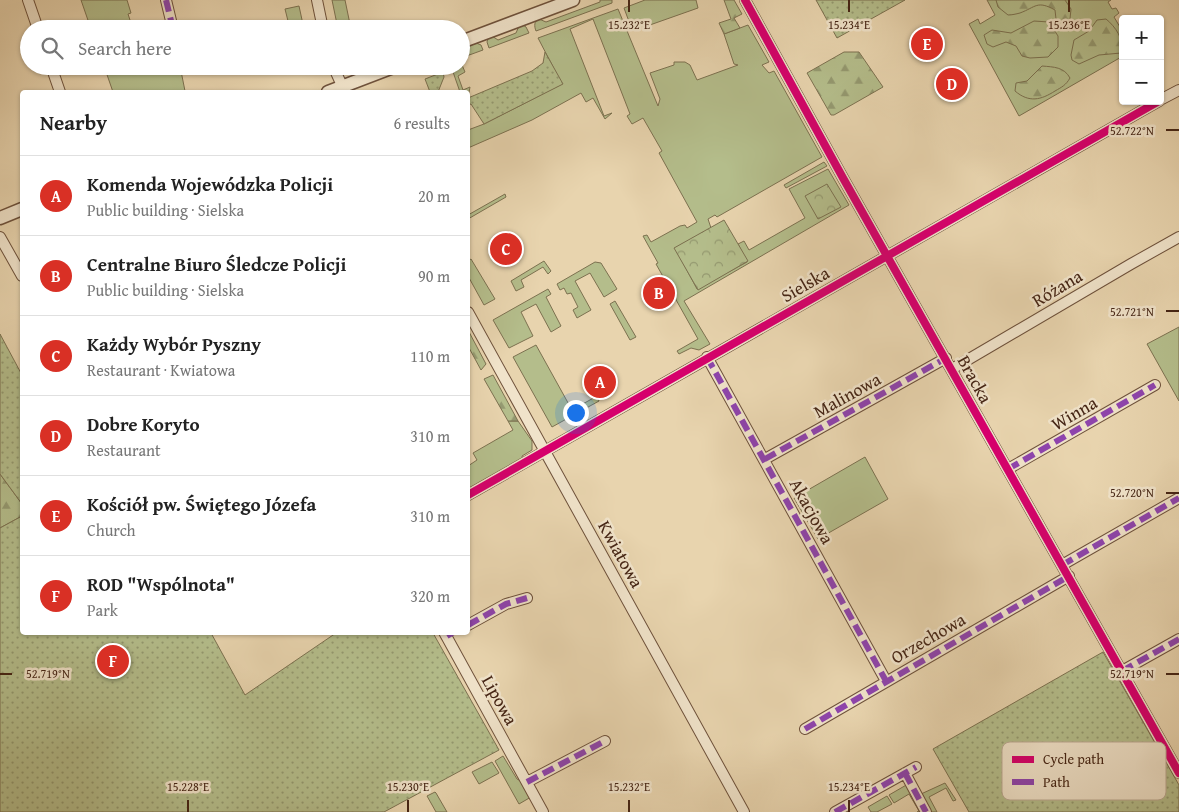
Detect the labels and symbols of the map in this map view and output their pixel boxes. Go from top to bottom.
text: 15.232°E [608,16,650,33]
text: 15.234°E [828,16,870,33]
text: 15.236°E [1048,16,1090,33]
pin: E [911,25,943,63]
pin: D [936,65,968,103]
text: 52.722°N [1110,122,1154,139]
pin: C [490,230,522,268]
street label: Sielska [776,259,835,309]
street label: Różana [1027,262,1088,314]
pin: B [643,274,675,312]
text: 52.721°N [1110,303,1154,320]
street label: Bracka [951,350,999,408]
pin: A [584,363,616,401]
street label: Malinowa [808,365,886,425]
street label: Winna [1046,389,1102,437]
your location [563,400,589,426]
street label: Akacjowa [783,473,841,549]
text: 52.720°N [1110,484,1154,501]
street label: Kwiatowa [591,515,651,593]
street label: Orzechowa [886,605,971,670]
pin: F [97,642,129,680]
text: 52.719°N [26,665,70,682]
text: 52.719°N [1110,665,1154,682]
street label: Lipowa [475,670,525,730]
legend [1002,742,1166,800]
text: Cycle path [1043,749,1104,769]
text: Path [1043,772,1070,792]
text: 15.228°E [167,778,209,795]
text: 15.230°E [387,778,429,795]
text: 15.232°E [608,778,650,795]
text: 15.234°E [828,778,870,795]

